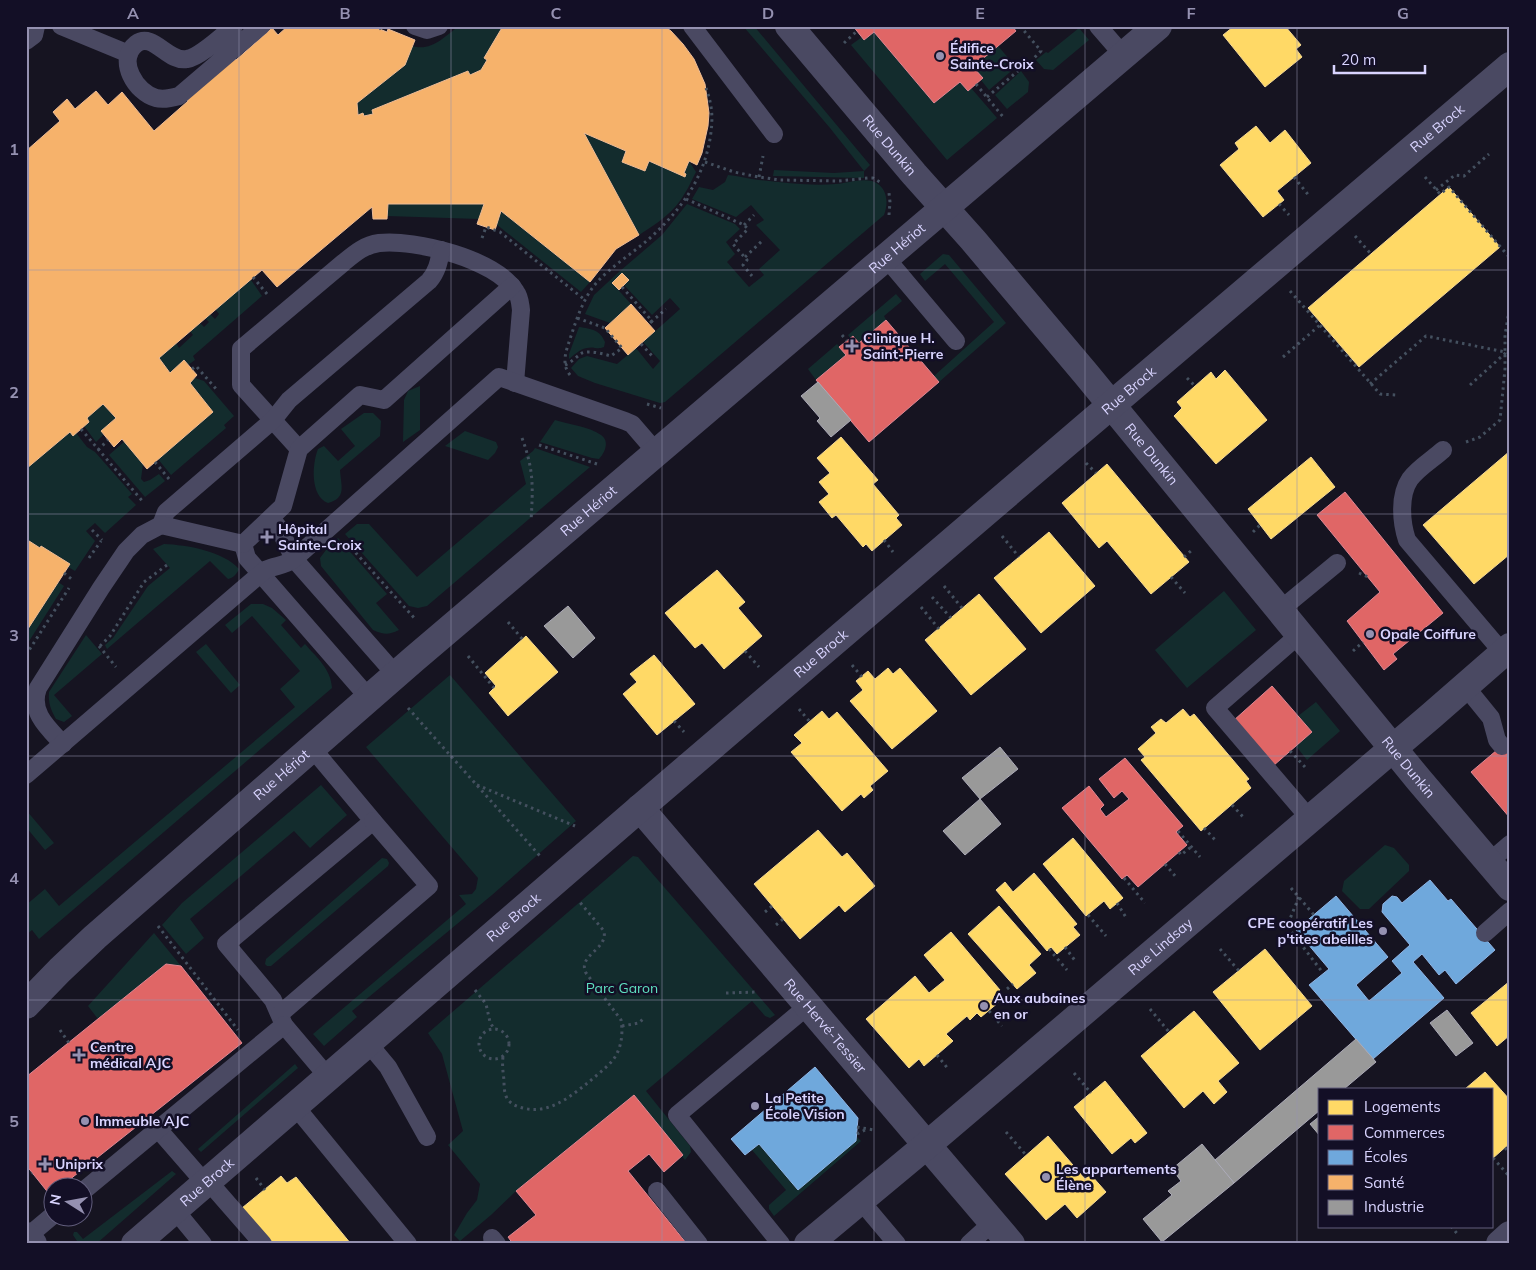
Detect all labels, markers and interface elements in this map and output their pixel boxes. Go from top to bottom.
text: A [127,3,139,23]
text: B [339,3,351,23]
text: C [551,3,562,23]
text: D [762,3,774,23]
text: E [975,3,985,23]
text: F [1186,3,1196,23]
text: G [1397,3,1409,23]
place label: Édifice Sainte-Croix [950,39,1034,73]
scale bar [1334,42,1425,74]
marker: Édifice Sainte-Croix [934,50,946,62]
text: 20 m [1341,50,1376,69]
street label: Rue Brock [1406,99,1469,156]
street label: Rue Dunkin [859,111,921,179]
text: 1 [9,139,19,159]
street label: Rue Hériot [865,219,929,277]
place label: Clinique H. Saint-Pierre [863,329,944,363]
marker: Clinique H. Saint-Pierre [845,339,859,353]
street label: Rue Brock [1098,362,1160,418]
text: 2 [9,382,19,402]
street label: Rue Dunkin [1121,419,1182,489]
street label: Rue Hériot [556,481,620,540]
place label: Hôpital Sainte-Croix [278,520,362,554]
marker: Hôpital Sainte-Croix [260,530,274,544]
text: 3 [9,625,19,645]
street label: Rue Brock [790,625,852,682]
place label: Opale Coiffure [1380,625,1476,643]
marker: Opale Coiffure [1364,628,1376,640]
street label: Rue Dunkin [1378,733,1439,802]
street label: Rue Hériot [249,745,313,804]
text: 4 [9,868,19,888]
street label: Rue Brock [483,888,545,946]
street label: Rue Lindsay [1124,914,1197,979]
place label: CPE coopératif Les p'tites abeilles [1248,914,1373,948]
marker: CPE coopératif Les p'tites abeilles [1377,925,1389,937]
street label: Rue Hervé-Tessier [780,975,871,1077]
park label: Parc Garon [586,979,658,997]
place label: Aux aubaines en or [994,989,1086,1023]
marker: Aux aubaines en or [978,1000,990,1012]
place label: Centre médical AJC [90,1038,171,1072]
marker: Centre médical AJC [72,1048,86,1062]
legend [1318,1088,1494,1228]
place label: La Petite École Vision [765,1089,845,1123]
text: Logements [1364,1097,1441,1116]
marker: La Petite École Vision [749,1100,761,1112]
text: 5 [9,1111,19,1131]
place label: Immeuble AJC [95,1112,189,1130]
marker: Immeuble AJC [79,1115,91,1127]
text: Commerces [1364,1123,1445,1142]
text: Écoles [1364,1147,1408,1166]
street label: Rue Brock [176,1153,238,1210]
place label: Uniprix [55,1155,103,1173]
marker: Uniprix [39,1158,51,1170]
place label: Les appartements Élène [1056,1160,1177,1194]
marker: Les appartements Élène [1040,1171,1052,1183]
text: Santé [1364,1173,1404,1192]
north arrow [42,1178,92,1228]
text: N [45,1193,65,1206]
text: Industrie [1364,1197,1424,1216]

